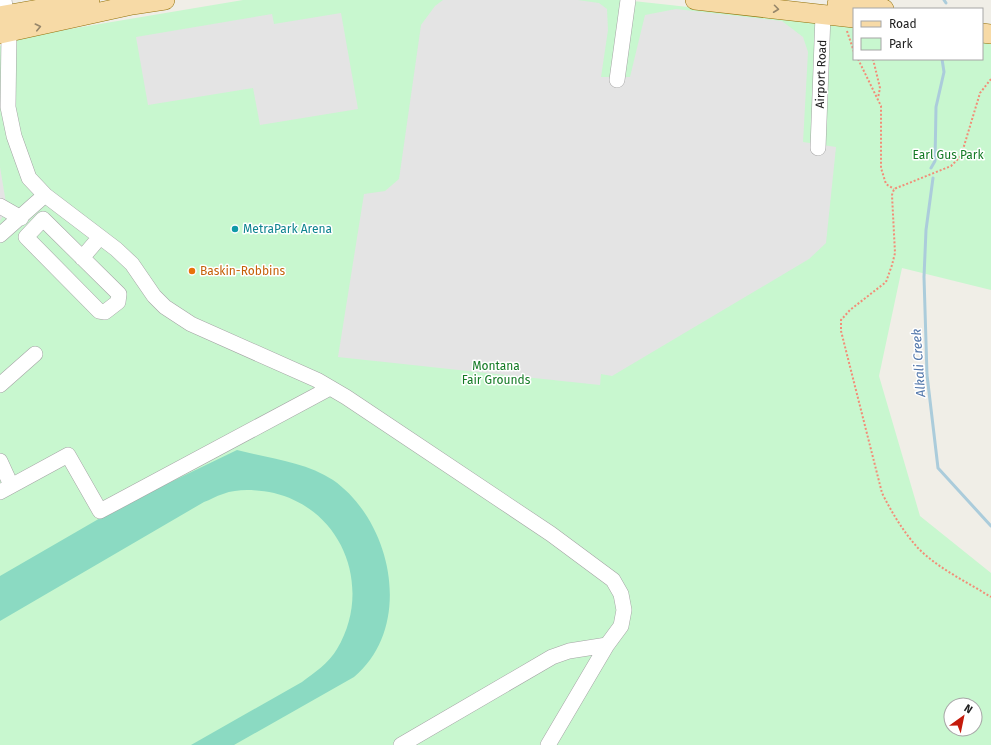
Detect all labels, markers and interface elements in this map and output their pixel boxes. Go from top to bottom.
one-way arrow [773,4,779,13]
legend [853,8,983,60]
text: Road [889,17,917,31]
one-way arrow [35,23,41,31]
text: Park [889,37,913,51]
street label: Airport Road [813,39,829,109]
park label: Earl Gus Park [912,148,984,162]
place label: MetraPark Arena [243,222,332,236]
marker: MetraPark Arena [230,224,240,234]
place label: Baskin-Robbins [200,264,285,278]
marker: Baskin-Robbins [187,266,197,276]
water label: Alkali Creek [909,328,928,399]
park label: Montana Fair Grounds [462,359,531,387]
north arrow [943,697,983,737]
text: N [962,702,975,716]

